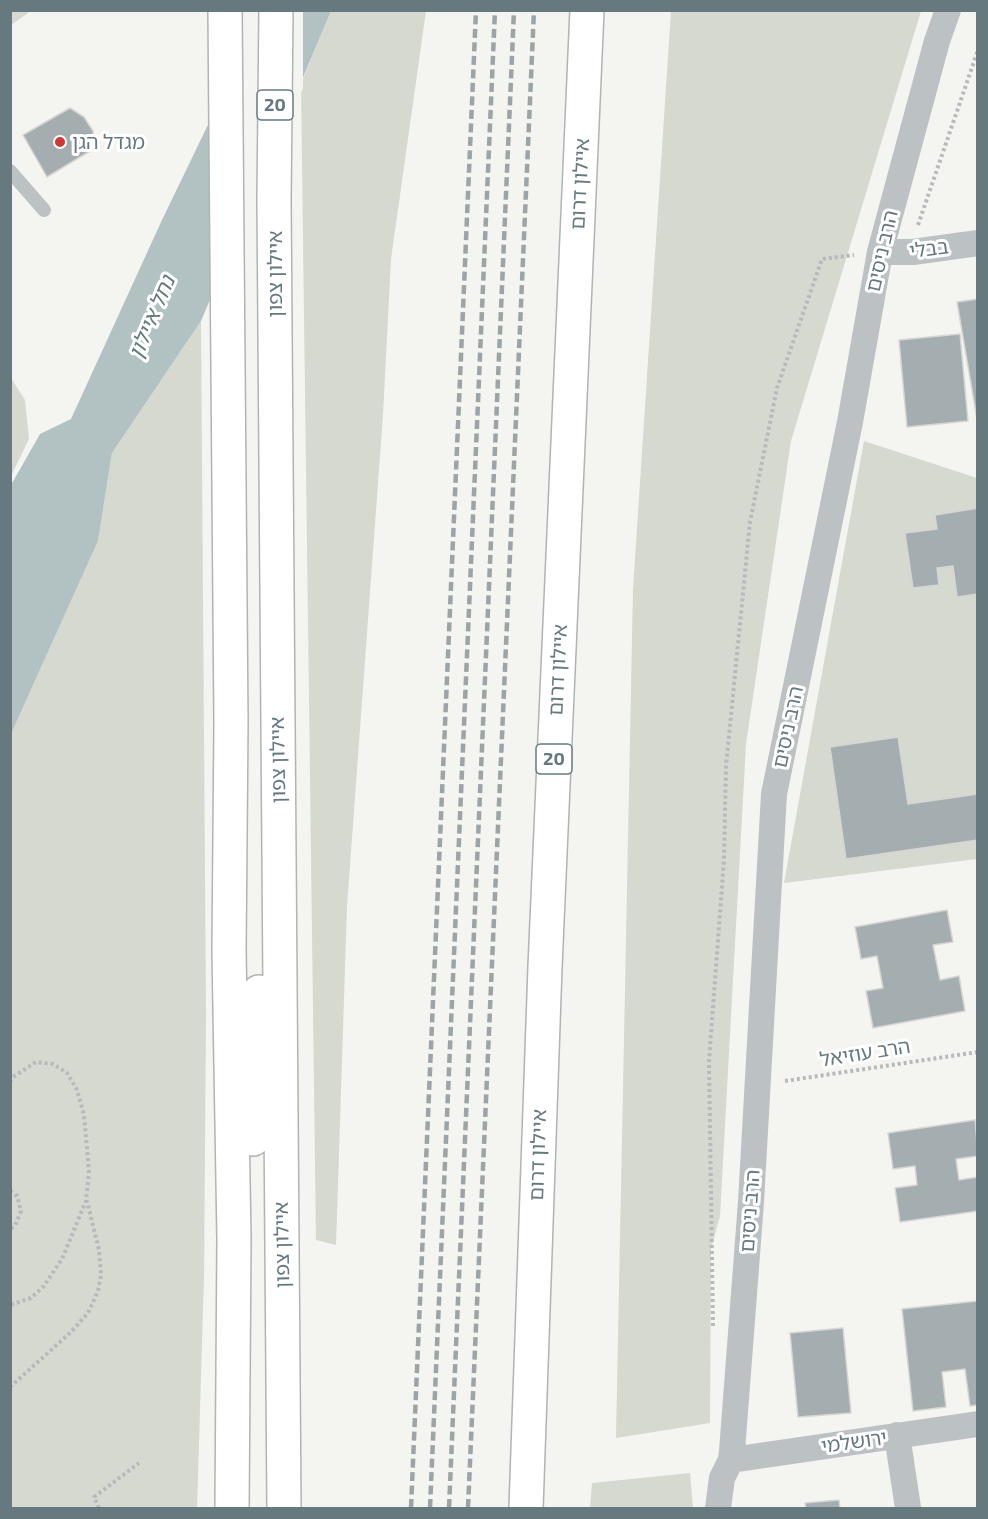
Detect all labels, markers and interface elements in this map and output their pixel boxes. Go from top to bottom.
road number: 20 [257,90,293,120]
place label: מגדל הגן [72,130,145,154]
marker: מגדל הגן [53,135,67,149]
street label: איילון דרום [566,138,594,230]
street label: הרב ניסים [861,208,903,294]
street label: איילון צפון [263,231,287,317]
street label: בבלי [908,235,950,263]
water label: נחל איילון [123,272,181,362]
street label: איילון דרום [544,624,572,716]
street label: הרב ניסים [768,684,808,770]
street label: איילון צפון [265,716,291,804]
road number: 20 [536,744,572,774]
street label: הרב עוזיאל [818,1034,912,1072]
street label: איילון דרום [524,1109,552,1201]
street label: הרב ניסים [735,1169,765,1253]
street label: איילון צפון [269,1201,295,1289]
street label: ירושלמי [820,1426,888,1458]

